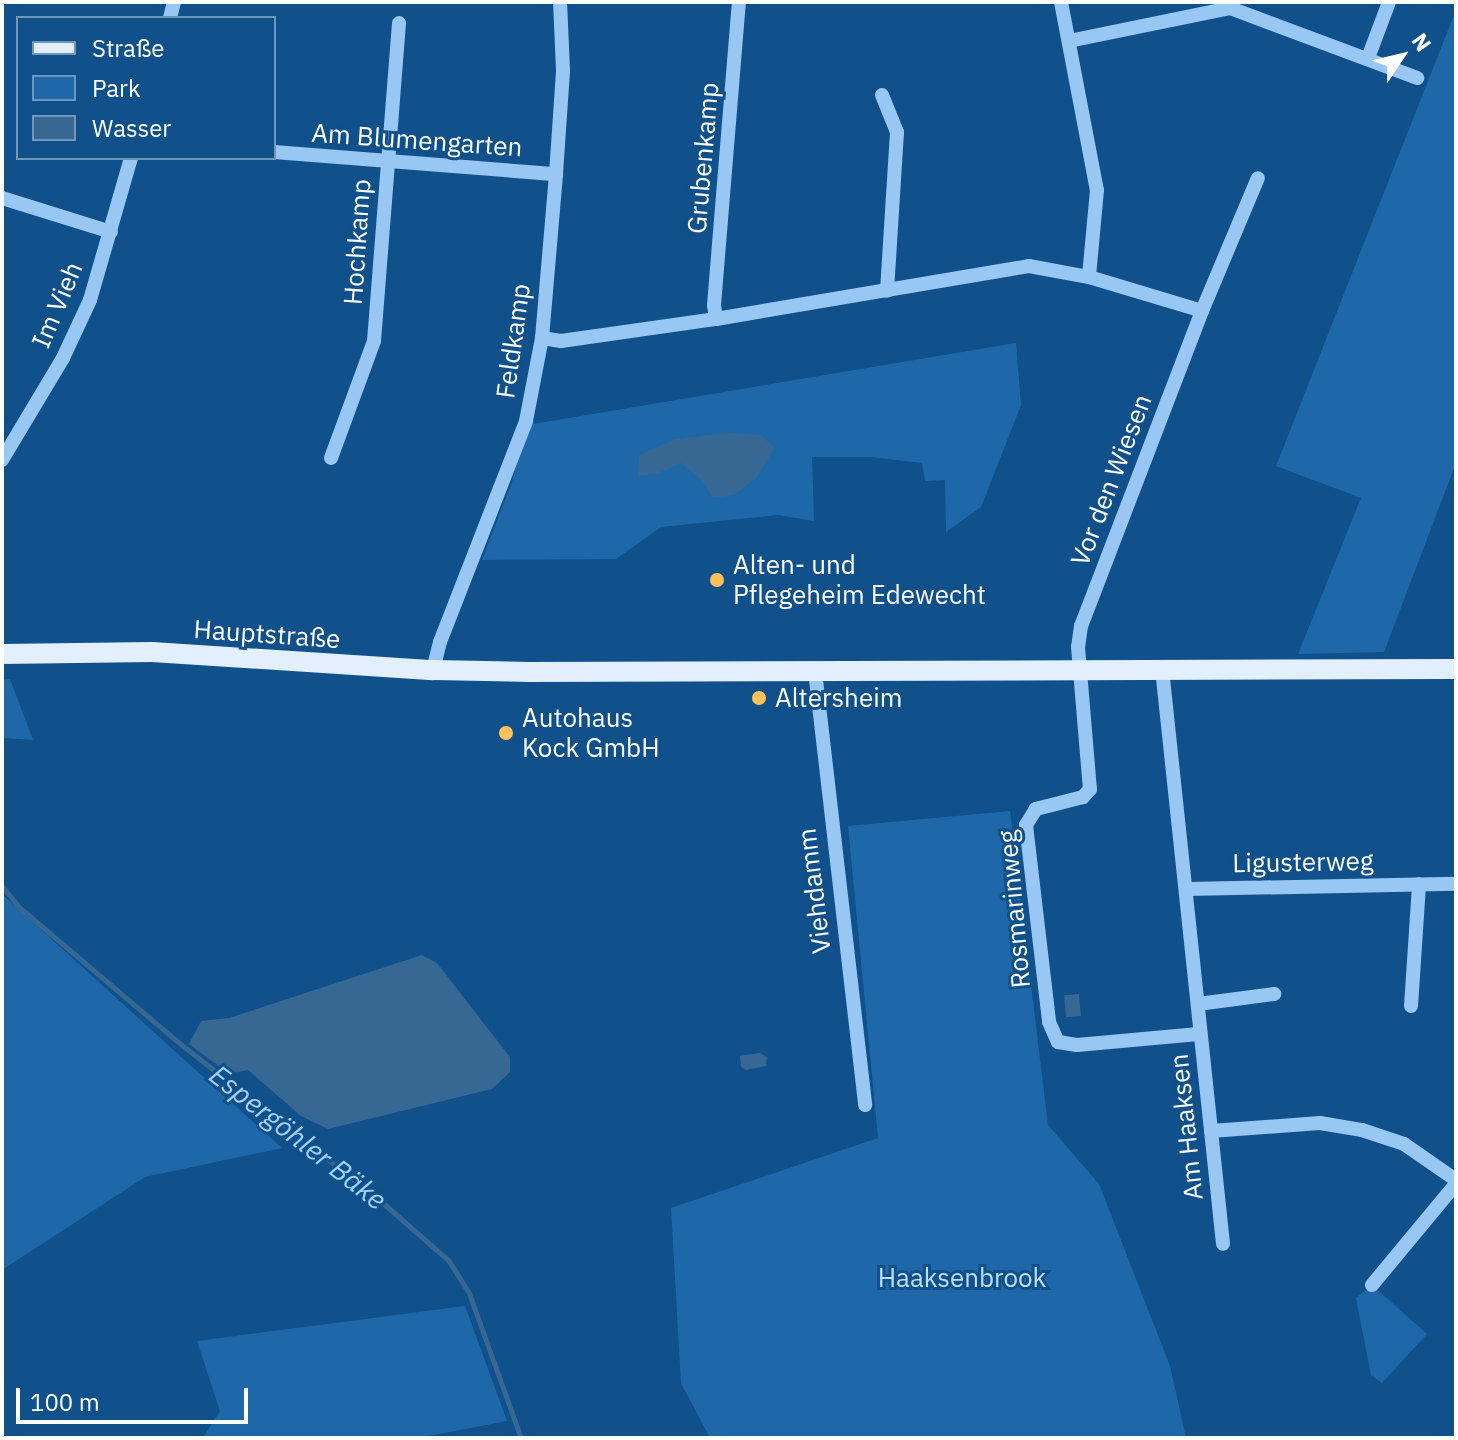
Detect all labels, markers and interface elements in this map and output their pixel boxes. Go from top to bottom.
legend [16,16,276,160]
north arrow [1362,16,1442,96]
text: N [1406,27,1439,57]
text: Straße [92,32,164,64]
text: Park [92,72,141,104]
street label: Grubenkamp [681,81,725,235]
text: Wasser [92,112,171,144]
street label: Am Blumengarten [311,117,523,163]
street label: Hochkamp [337,178,377,306]
street label: Im Vieh [25,257,89,353]
street label: Feldkamp [490,282,536,400]
street label: Vor den Wiesen [1064,390,1158,570]
place label: Alten- und Pflegeheim Edewecht [733,549,986,610]
marker: Alten- und Pflegeheim Edewecht [708,571,726,589]
street label: Hauptstraße [193,613,341,655]
place label: Altersheim [775,682,902,714]
marker: Altersheim [750,689,768,707]
place label: Autohaus Kock GmbH [522,702,660,764]
marker: Autohaus Kock GmbH [497,724,515,742]
street label: Viehdamm [791,827,837,955]
street label: Rosmarinweg [992,829,1036,989]
street label: Ligusterweg [1232,845,1374,879]
street label: Am Haaksen [1163,1052,1209,1202]
water label: Espergöhler Bäke [203,1058,393,1216]
park label: Haaksenbrook [878,1262,1046,1294]
scale bar [20,1372,252,1422]
text: 100 m [30,1386,100,1418]

